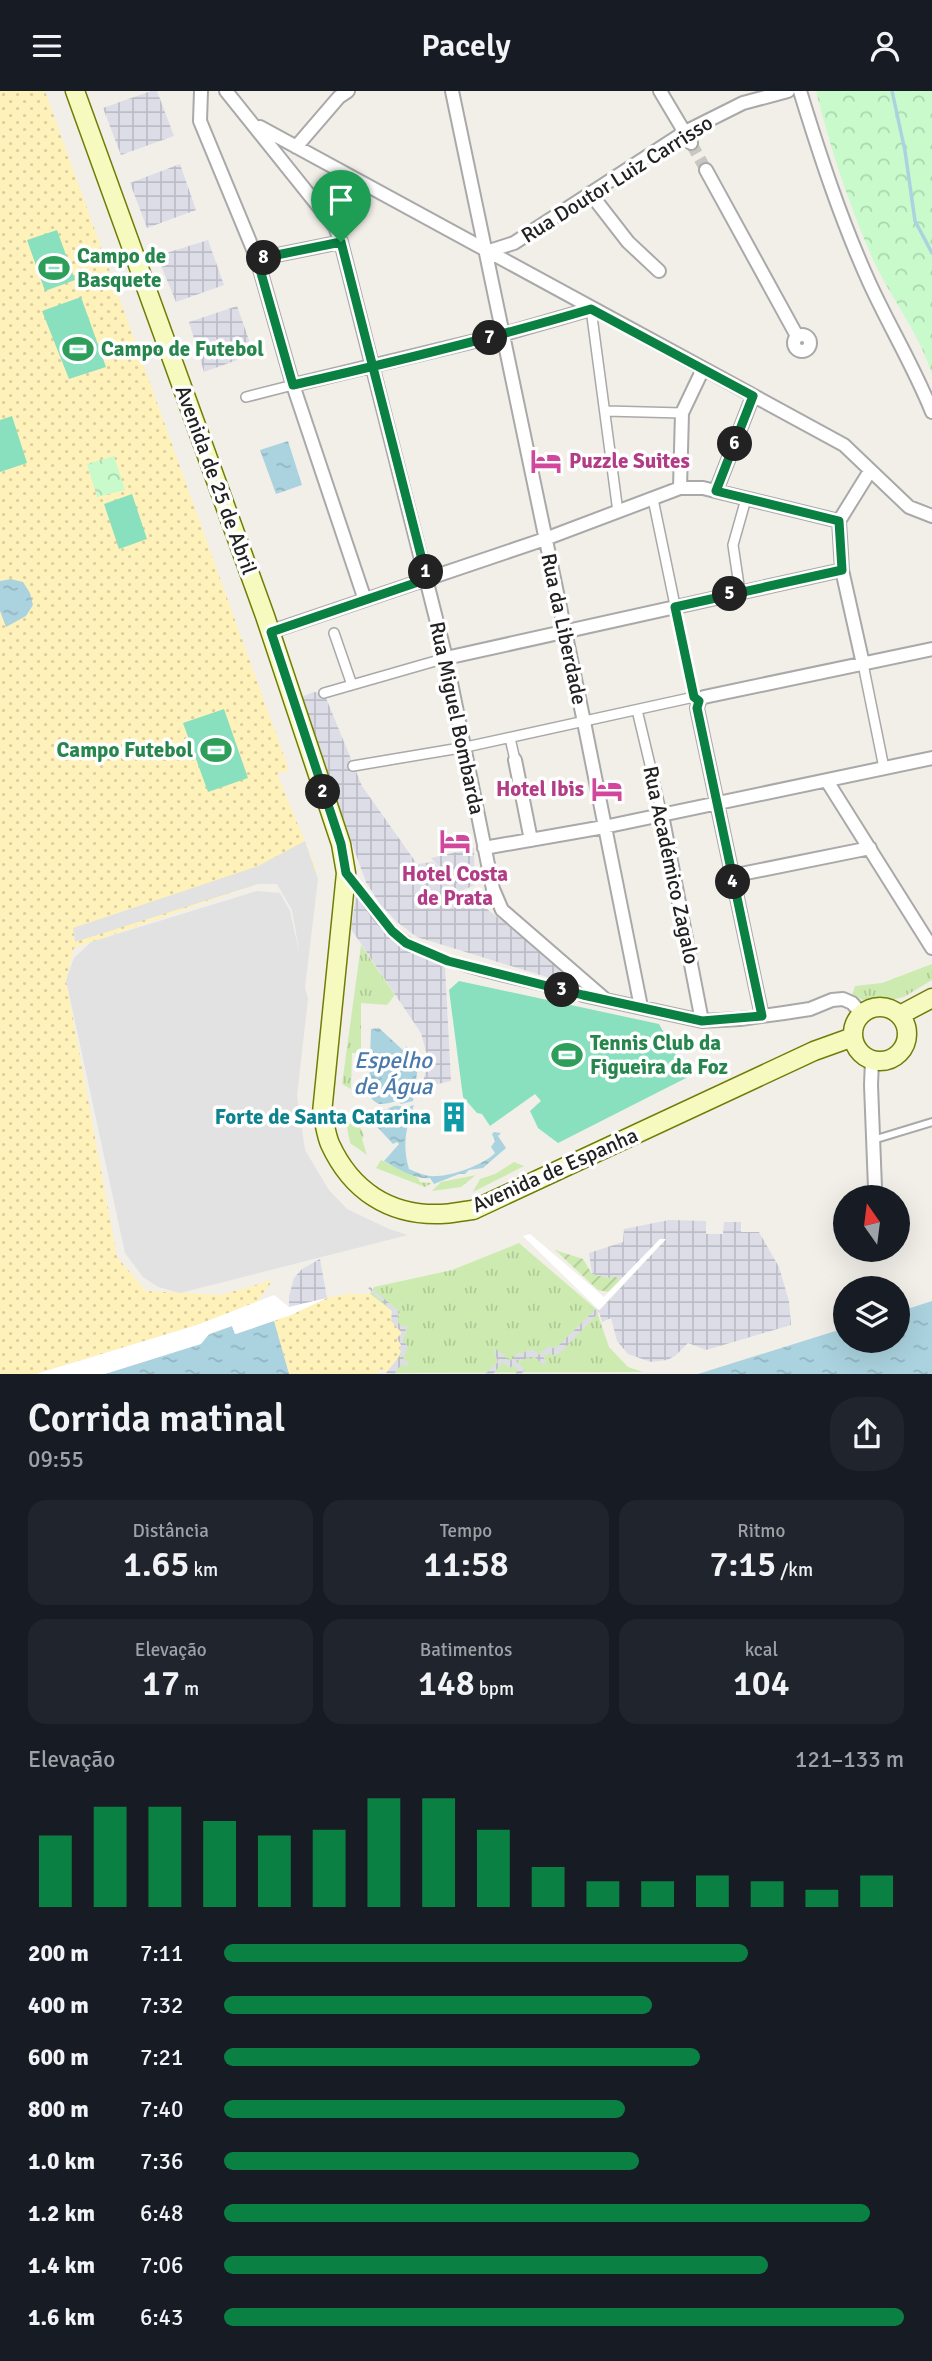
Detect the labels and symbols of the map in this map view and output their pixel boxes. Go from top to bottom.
street label: Rua Doutor Luiz Carrisso [516,109,718,249]
pin [311,170,371,242]
pin: 8 [246,241,282,275]
place label: Campo de Basquete [77,243,166,293]
sports icon: Campo de Basquete [37,251,71,285]
pin: 7 [472,321,508,355]
sports icon: Campo de Futebol [61,332,95,366]
place label: Campo de Futebol [101,336,264,362]
street label: Avenida de 25 de Abril [170,382,262,578]
pin: 6 [718,427,752,461]
hotel icon: Puzzle Suites [529,444,563,478]
place label: Puzzle Suites [569,448,690,474]
street label: Rua da Liberdade [535,551,593,707]
pin: 1 [408,554,444,589]
pin: 5 [712,577,748,611]
street label: Rua Miguel Bombarda [424,619,490,817]
sports icon: Campo Futebol [199,733,233,767]
place label: Campo Futebol [57,737,193,763]
street label: Rua Académico Zagalo [637,763,705,967]
hotel icon: Hotel Ibis [590,772,624,806]
pin: 2 [306,775,340,809]
place label: Hotel Ibis [496,776,584,802]
hotel icon: Hotel Costa de Prata [438,824,472,858]
place label: Hotel Costa de Prata [402,861,508,911]
pin: 4 [716,865,750,899]
pin: 3 [544,972,580,1007]
place label: Tennis Club da Figueira da Foz [590,1030,728,1080]
sports icon: Tennis Club da Figueira da Foz [550,1038,584,1072]
water label: Espelho de Água [353,1046,434,1101]
building icon: Forte de Santa Catarina [437,1100,471,1134]
place label: Forte de Santa Catarina [215,1104,431,1130]
street label: Avenida de Espanha [468,1122,642,1218]
north arrow [833,1185,910,1262]

